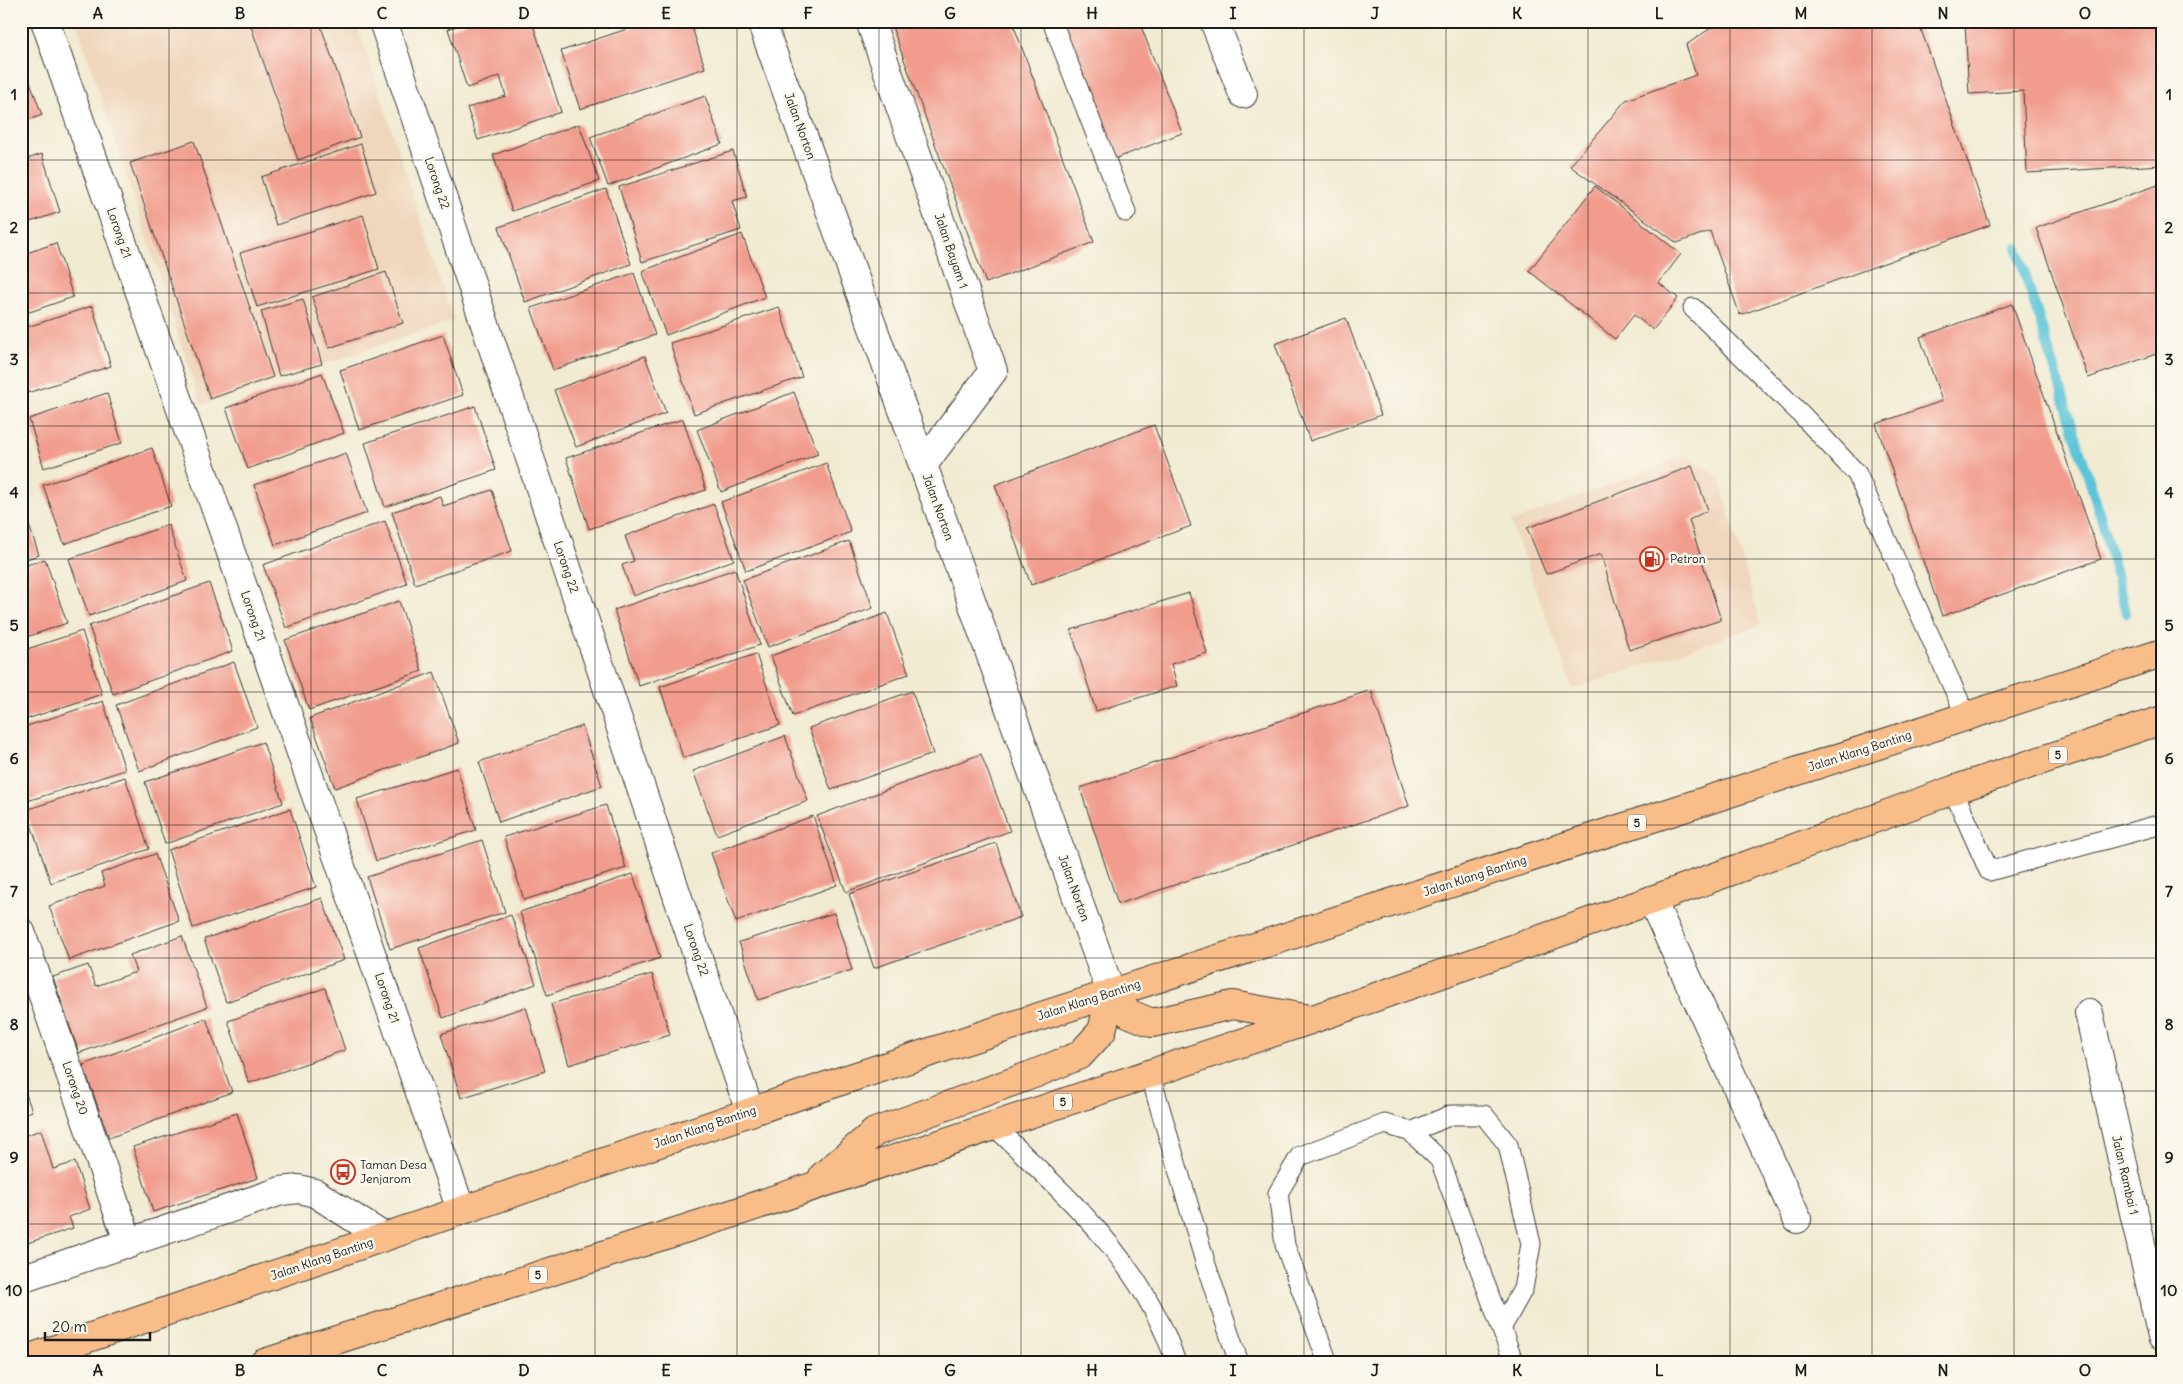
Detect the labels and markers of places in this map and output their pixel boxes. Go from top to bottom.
fuel station icon: Petron [1639,546,1665,572]
place label: Petron [1670,551,1706,566]
place label: Taman Desa Jenjarom [360,1157,427,1186]
bus stop icon: Taman Desa Jenjarom [330,1159,356,1185]

